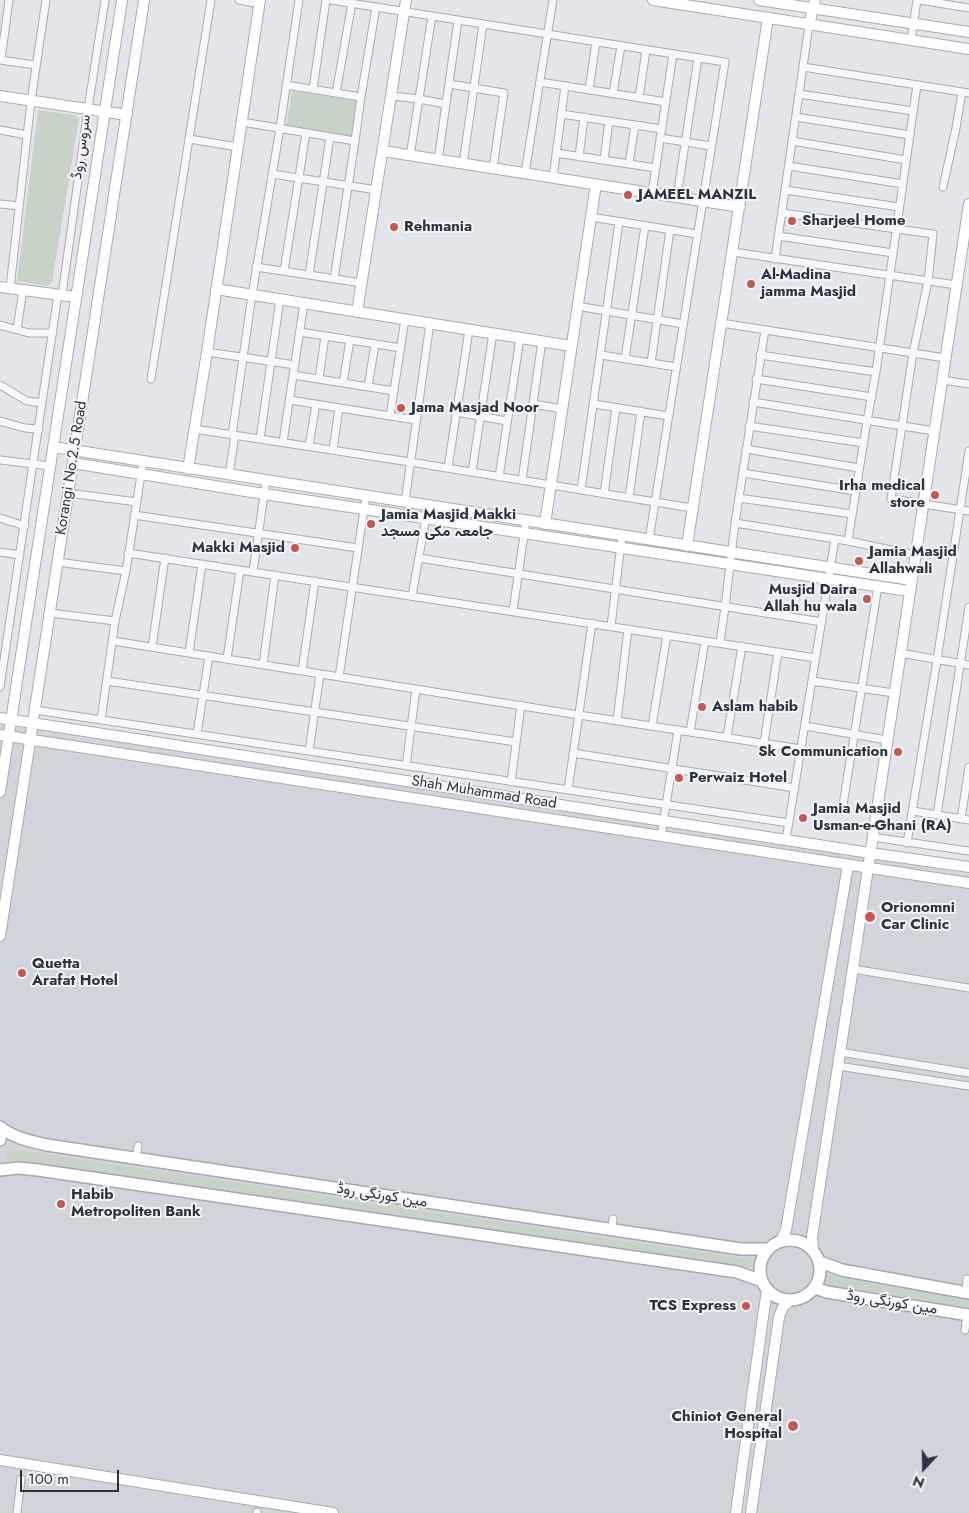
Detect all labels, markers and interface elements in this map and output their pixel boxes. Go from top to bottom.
street label: سروس روڈ [69,114,95,180]
place label: JAMEEL MANZIL [638,186,756,204]
marker: JAMEEL MANZIL [622,189,634,201]
place label: Sharjeel Home [802,212,906,230]
marker: Sharjeel Home [786,215,798,227]
place label: Rehmania [404,218,472,236]
marker: Rehmania [388,221,400,233]
place label: Al-Madina jamma Masjid [761,266,856,301]
marker: Al-Madina jamma Masjid [745,278,757,290]
place label: Jama Masjad Noor [411,399,539,417]
street label: Korangi No.2.5 Road [53,400,91,536]
marker: Jama Masjad Noor [395,402,407,414]
place label: Irha medical store [839,477,925,512]
marker: Irha medical store [929,489,941,501]
place label: Jamia Masjid Makki جامعہ مکی مسجد [381,506,516,541]
marker: Jamia Masjid Makki جامعہ مکی مسجد [365,518,377,530]
place label: Makki Masjid [192,539,285,557]
marker: Makki Masjid [289,542,301,554]
place label: Jamia Masjid Allahwali [869,543,957,578]
marker: Jamia Masjid Allahwali [853,555,865,567]
place label: Musjid Daira Allah hu wala [763,581,857,616]
marker: Musjid Daira Allah hu wala [861,593,873,605]
place label: Aslam habib [712,698,798,716]
marker: Aslam habib [696,701,708,713]
place label: Sk Communication [758,743,888,761]
marker: Sk Communication [892,746,904,758]
place label: Perwaiz Hotel [689,769,787,787]
marker: Perwaiz Hotel [673,772,685,784]
street label: Shah Muhammad Road [410,773,558,813]
place label: Jamia Masjid Usman-e-Ghani (RA) [813,800,952,835]
marker: Jamia Masjid Usman-e-Ghani (RA) [797,812,809,824]
place label: Orionomni Car Clinic [881,899,955,934]
marker: Orionomni Car Clinic [863,910,877,924]
place label: Quetta Arafat Hotel [32,955,118,990]
marker: Quetta Arafat Hotel [16,967,28,979]
street label: مین کورنگی روڈ [335,1180,429,1212]
place label: Habib Metropoliten Bank [71,1186,201,1221]
marker: Habib Metropoliten Bank [55,1198,67,1210]
street label: مین کورنگی روڈ [845,1287,939,1319]
place label: TCS Express [649,1297,736,1315]
marker: TCS Express [740,1300,752,1312]
place label: Chiniot General Hospital [672,1408,782,1443]
marker: Chiniot General Hospital [786,1419,800,1433]
north arrow [899,1443,949,1493]
scale bar [22,1460,121,1492]
text: 100 m [28,1468,69,1490]
text: N [910,1471,927,1493]

